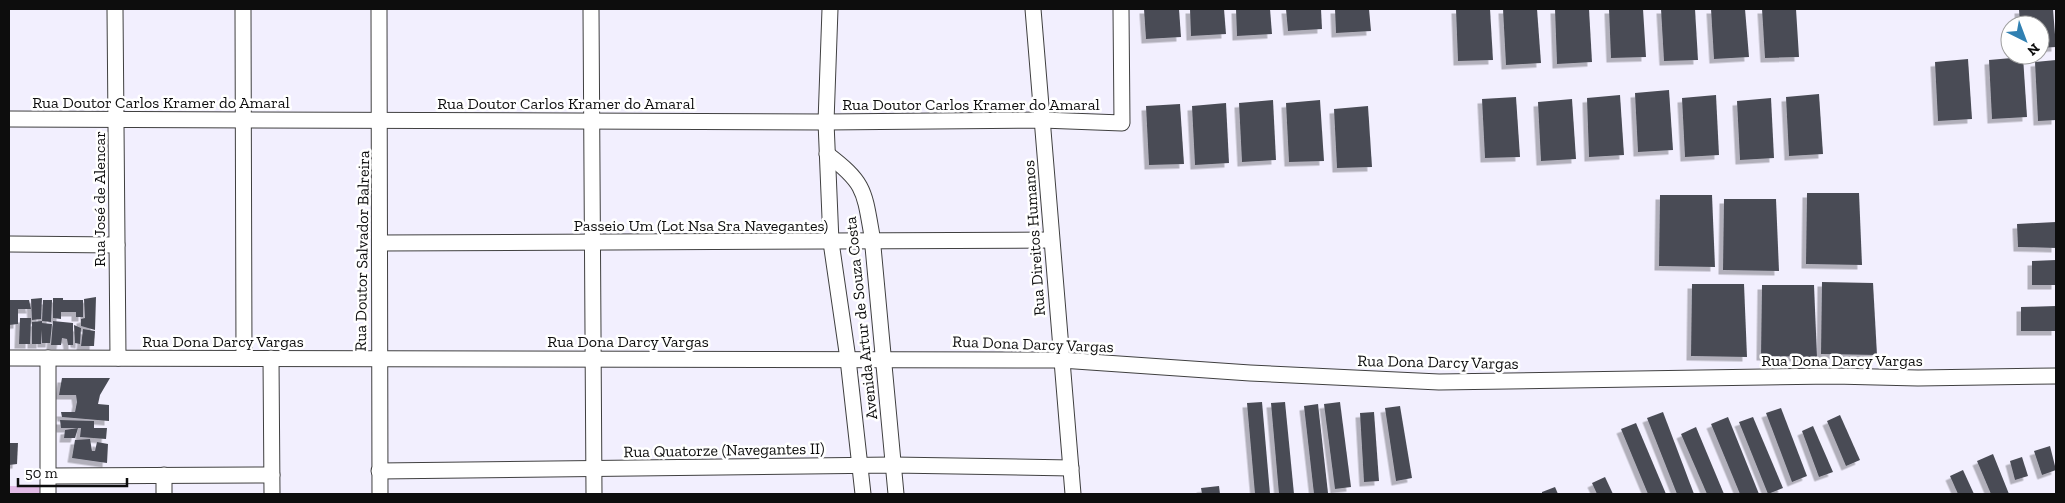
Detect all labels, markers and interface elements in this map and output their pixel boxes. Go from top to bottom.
north arrow [2000,15,2050,65]
text: N [2023,39,2043,59]
street label: Rua Doutor Carlos Kramer do Amaral [32,93,290,112]
street label: Rua Doutor Carlos Kramer do Amaral [437,94,695,113]
street label: Rua Doutor Carlos Kramer do Amaral [842,95,1100,114]
street label: Rua José de Alencar [90,131,109,267]
street label: Rua Doutor Salvador Balreira [351,150,373,352]
street label: Rua Direitos Humanos [1019,159,1049,317]
street label: Avenida Artur de Souza Costa [841,215,881,420]
street label: Passeio Um (Lot Nsa Sra Navegantes) [574,216,828,235]
street label: Rua Dona Darcy Vargas [142,332,304,351]
street label: Rua Dona Darcy Vargas [547,332,709,351]
street label: Rua Dona Darcy Vargas [952,332,1114,356]
street label: Rua Dona Darcy Vargas [1357,351,1519,373]
street label: Rua Dona Darcy Vargas [1761,351,1923,370]
street label: Rua Quatorze (Navegantes II) [623,439,825,461]
scale bar [18,456,126,488]
text: 50 m [25,464,58,482]

